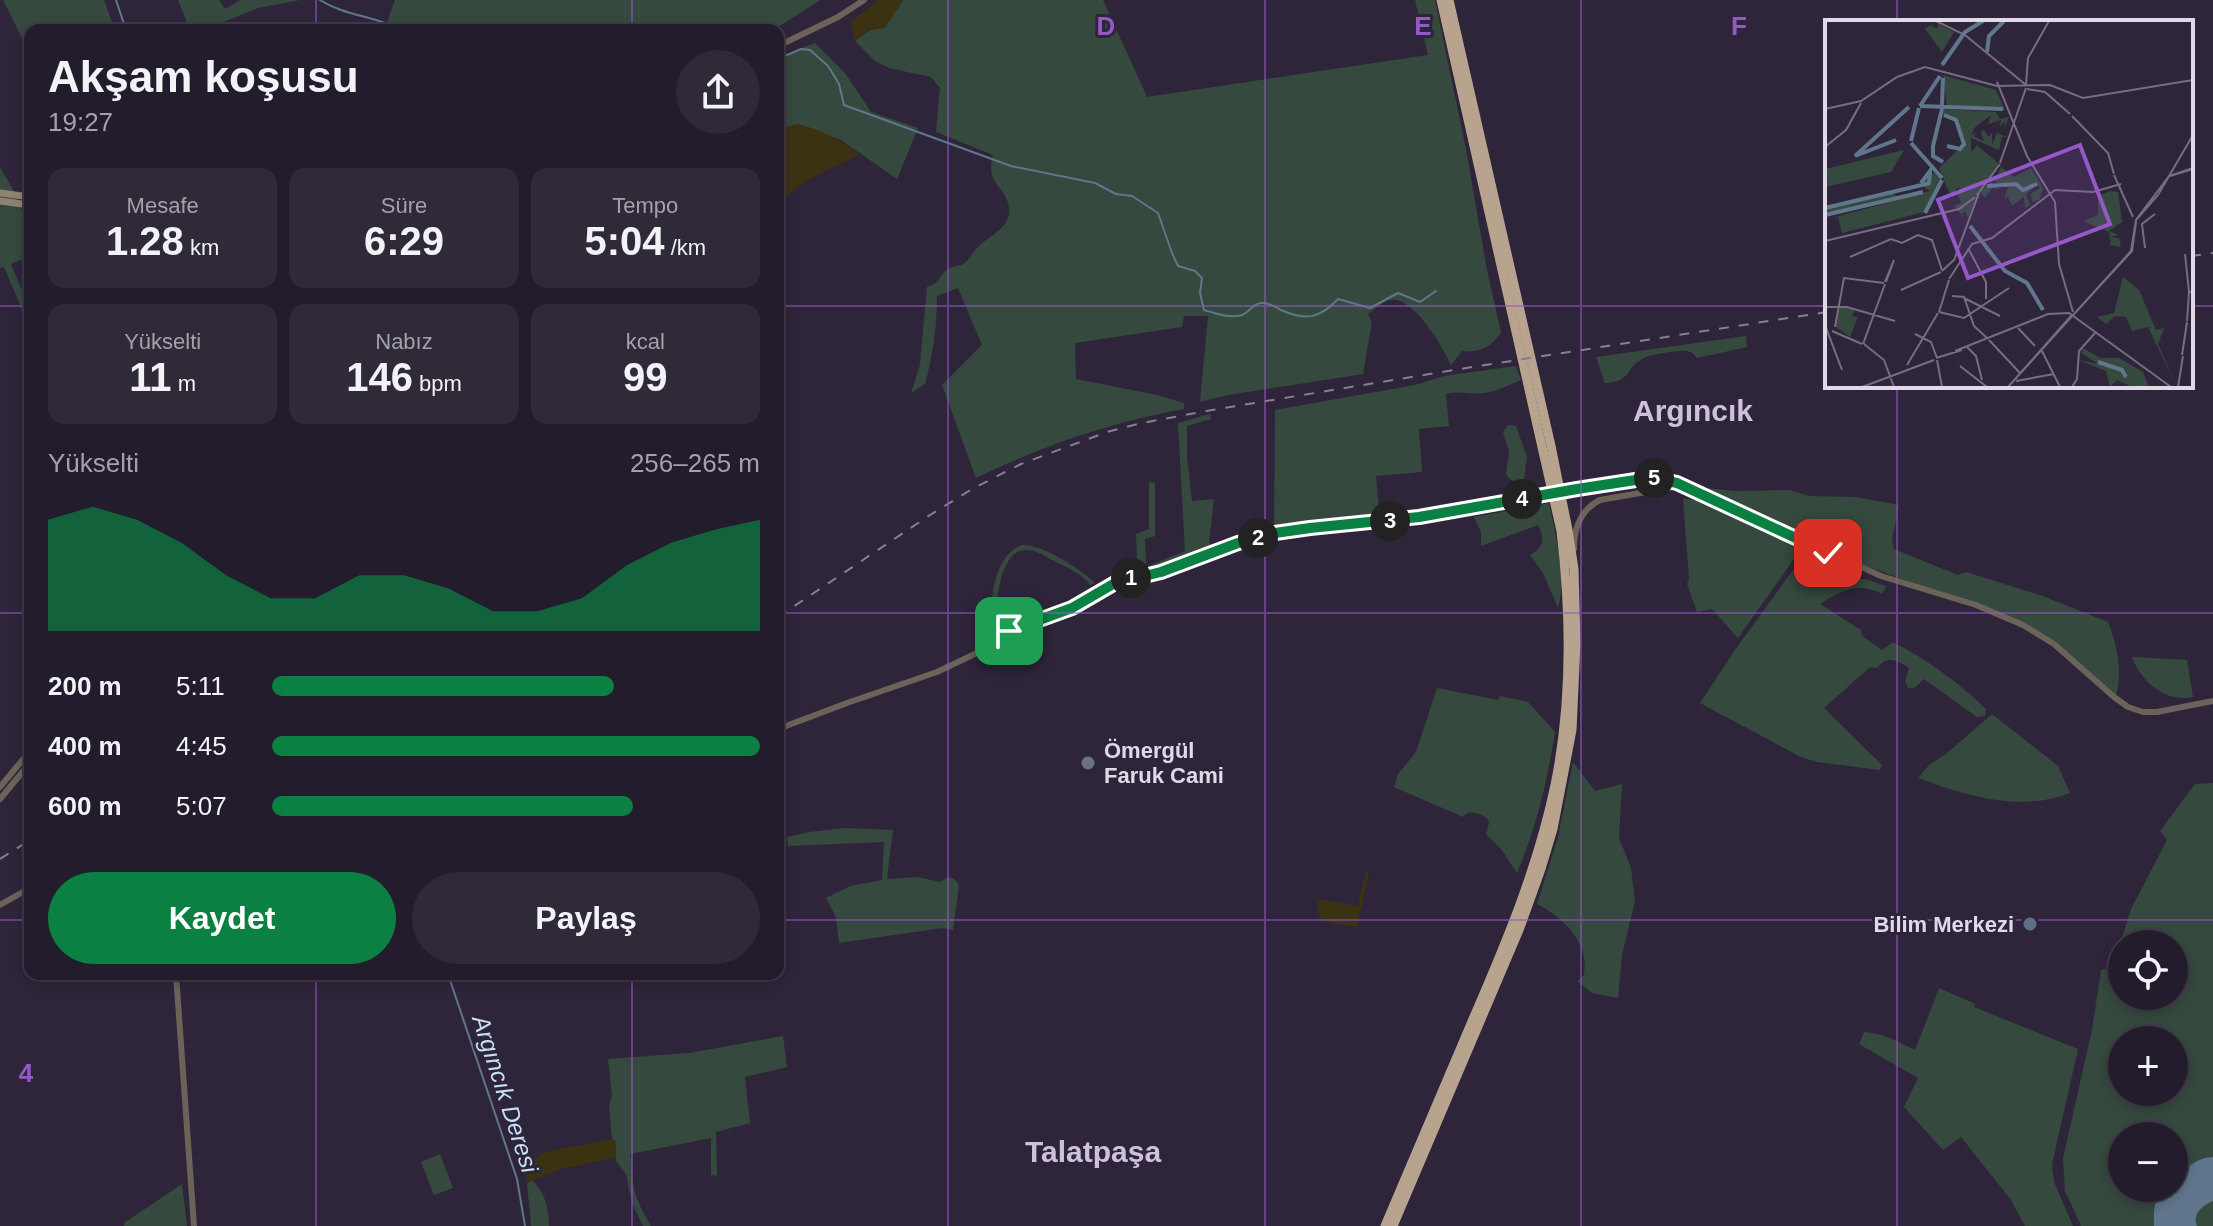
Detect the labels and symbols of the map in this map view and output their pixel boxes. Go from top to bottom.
text: D [1097,11,1115,41]
text: E [1414,11,1432,41]
text: F [1731,11,1747,41]
inset map [1825,20,2193,388]
district label: Argıncık [1633,394,1753,427]
pin: 5 [1634,458,1674,498]
pin: 4 [1502,479,1542,519]
pin: 3 [1370,501,1410,541]
pin: 2 [1238,518,1278,558]
pin [1794,519,1862,587]
pin: 1 [1111,558,1151,598]
pin [975,597,1043,665]
place label: Ömergül Faruk Cami [1104,738,1224,788]
marker: Ömergül Faruk Cami [1079,754,1097,772]
place label: Bilim Merkezi [1873,912,2014,937]
marker: Bilim Merkezi [2021,915,2039,933]
water label: Argıncık Deresi [467,1010,544,1177]
text: 4 [19,1058,34,1088]
district label: Talatpaşa [1025,1135,1161,1168]

